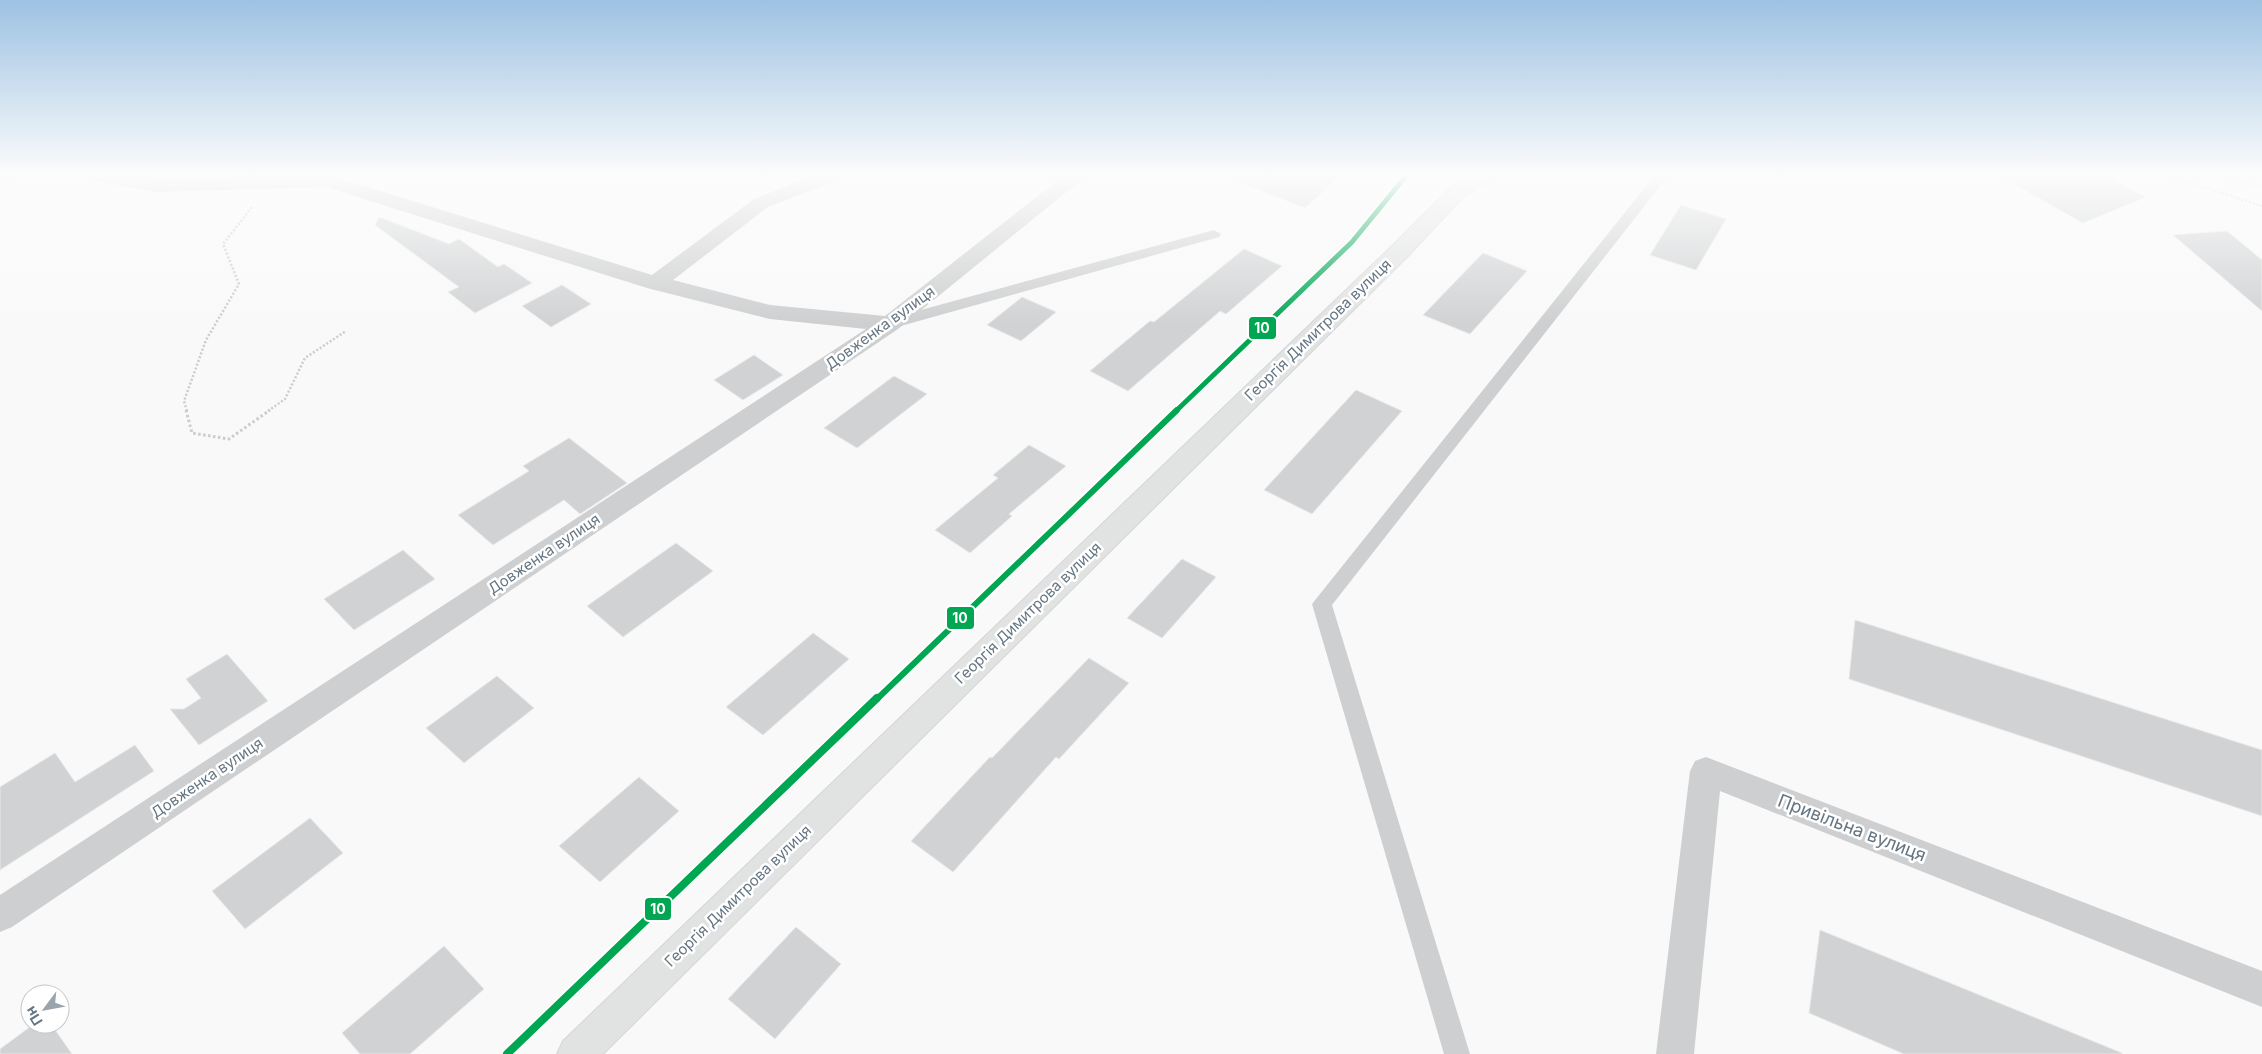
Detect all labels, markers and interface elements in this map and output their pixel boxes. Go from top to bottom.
street label: Георгія Димитрова вулиця [1240,255,1395,405]
street label: Довженка вулиця [821,281,938,374]
line badge: 10 [1248,316,1277,340]
text: 10 [1254,319,1270,336]
street label: Довженка вулиця [484,509,603,598]
street label: Георгія Димитрова вулиця [950,538,1105,688]
line badge: 10 [946,606,975,630]
text: 10 [952,609,968,626]
street label: Довженка вулиця [147,733,266,822]
street label: Привільна вулиця [1775,790,1929,865]
street label: Георгія Димитрова вулиця [660,821,815,971]
line badge: 10 [644,897,672,921]
text: 10 [650,900,666,917]
north arrow [20,984,70,1034]
text: Пн [21,1004,46,1029]

